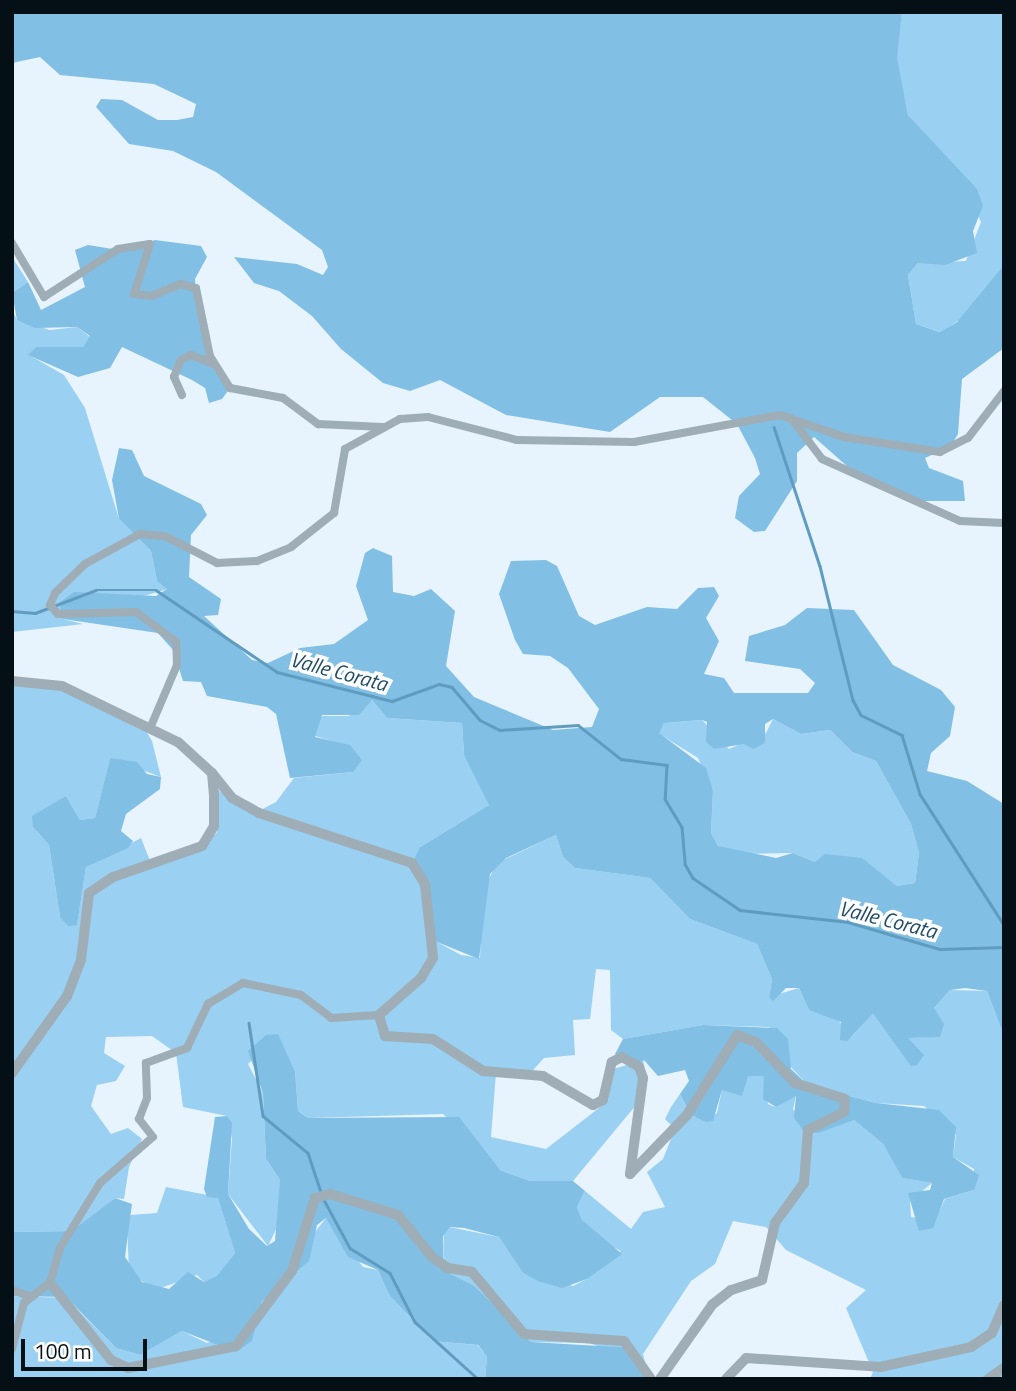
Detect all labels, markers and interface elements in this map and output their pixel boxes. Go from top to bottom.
water label: Valle Corata [288,646,390,696]
water label: Valle Corata [837,895,939,943]
scale bar [24,1324,150,1368]
text: 100 m [34,1335,91,1367]

